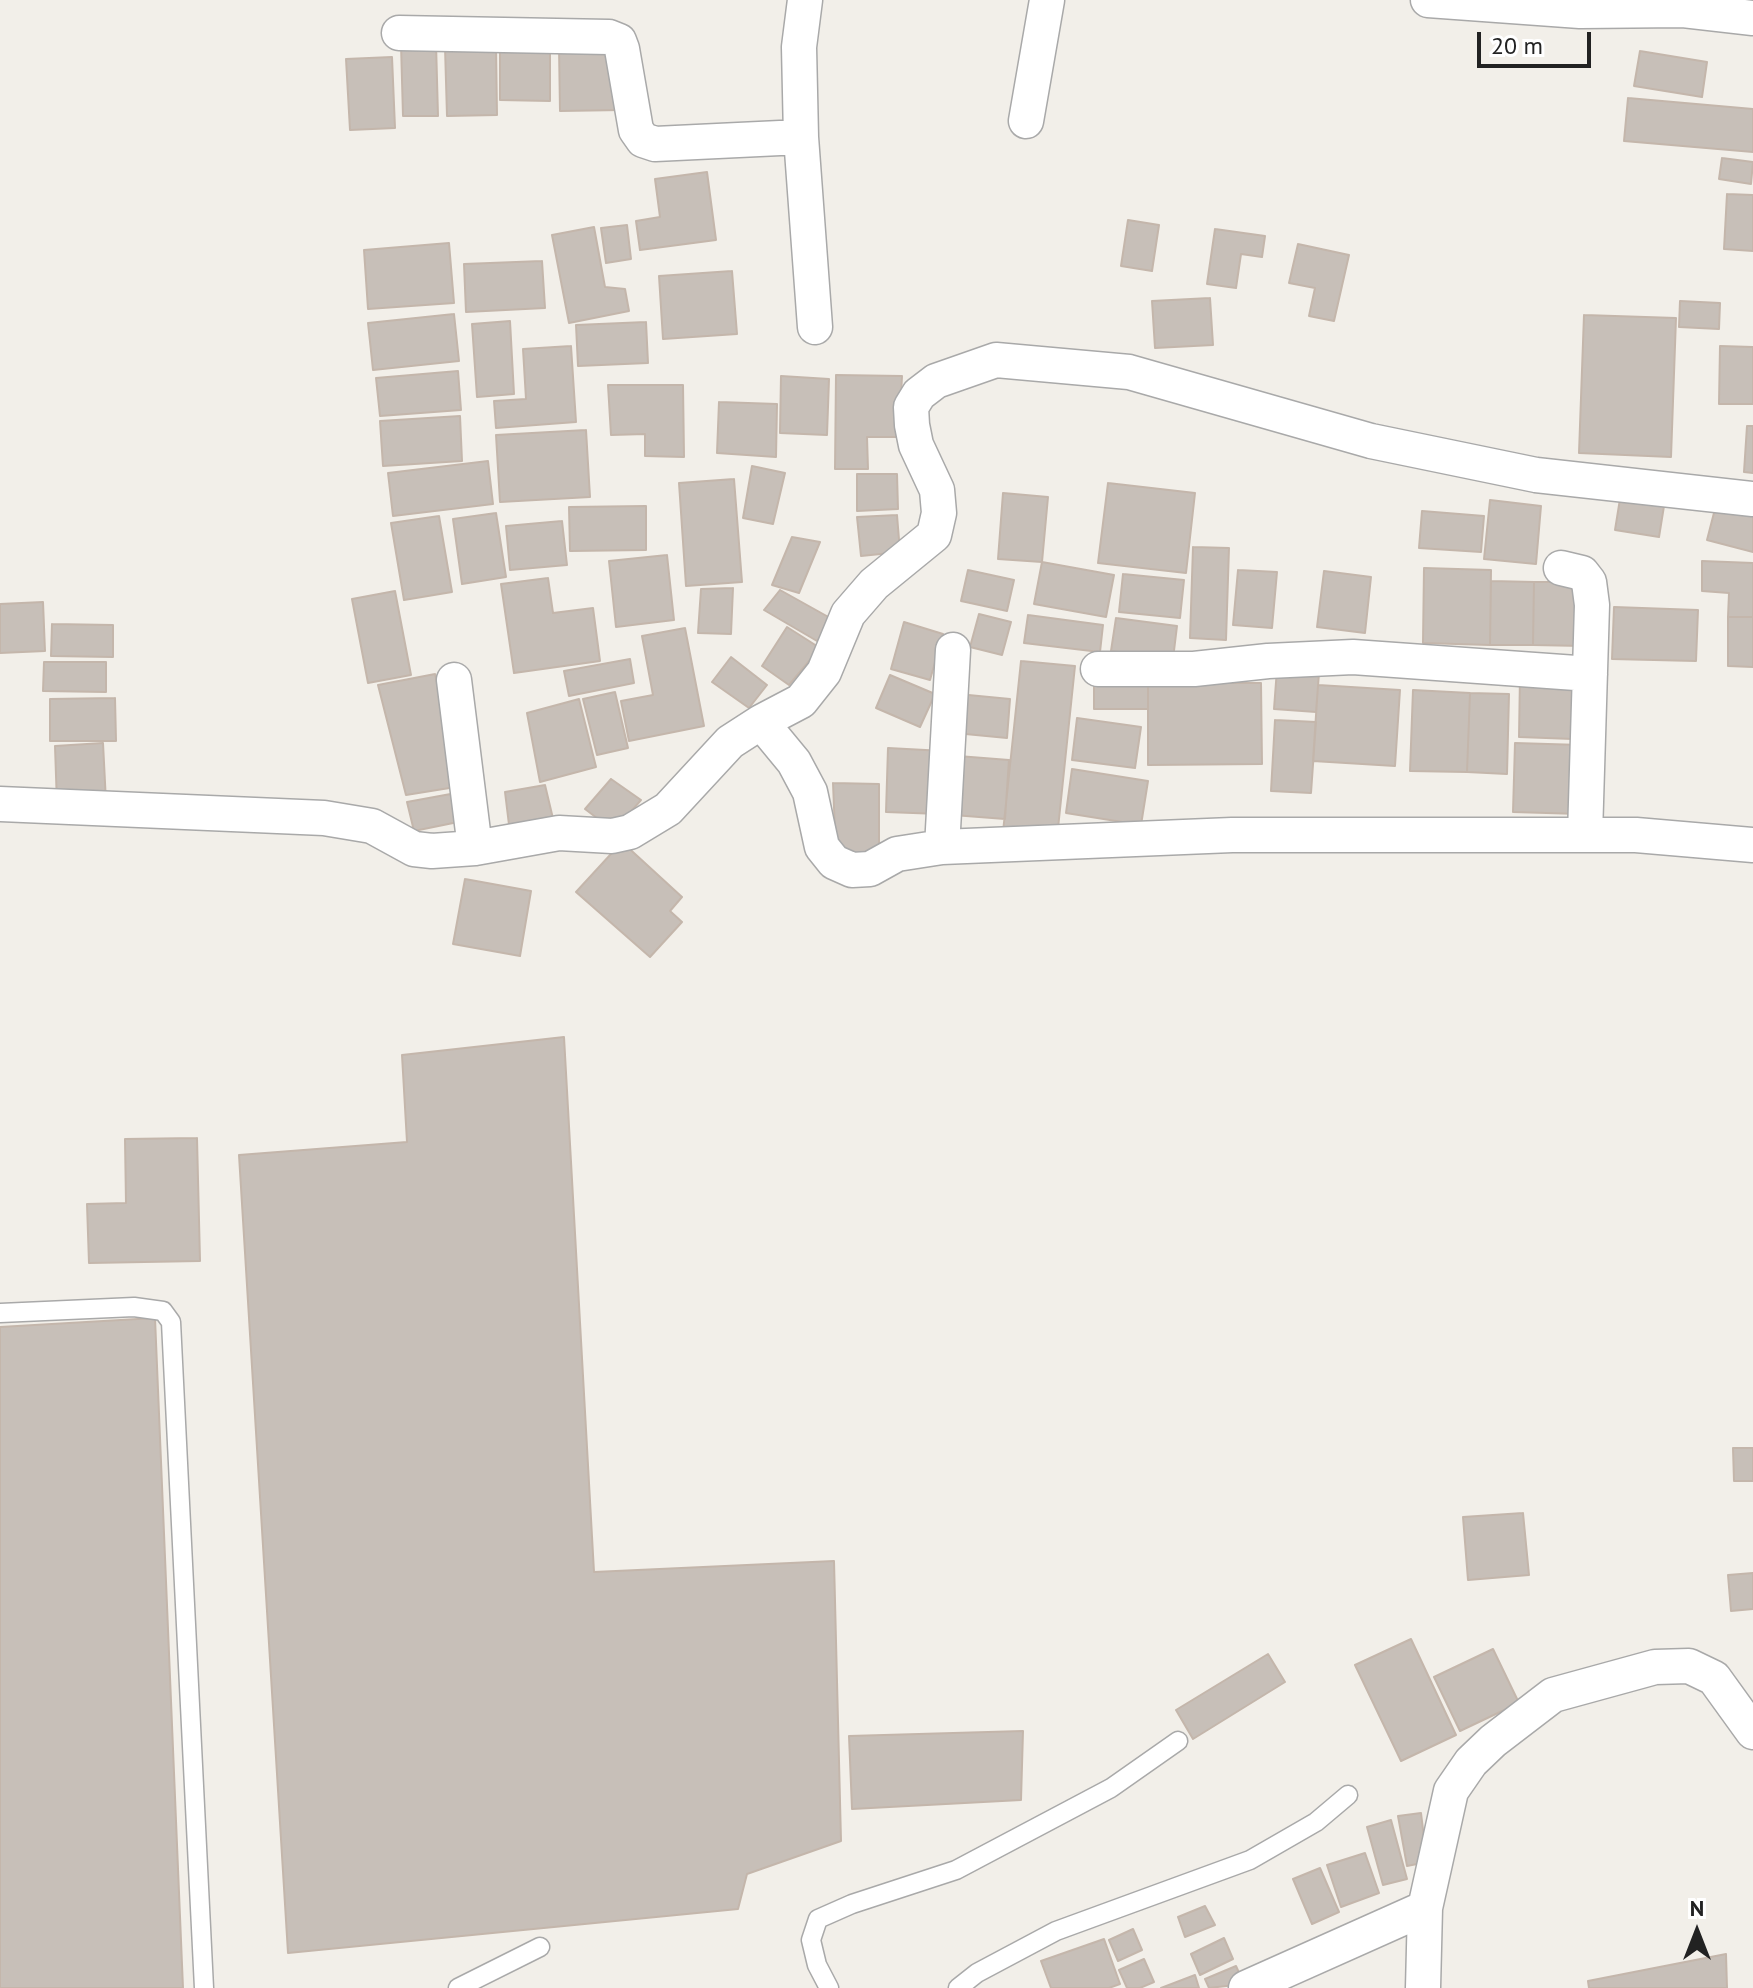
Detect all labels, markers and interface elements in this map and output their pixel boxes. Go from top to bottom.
scale bar [1481,16,1595,66]
text: 20 m [1491,30,1543,61]
north arrow [1657,1892,1737,1972]
text: N [1690,1894,1704,1922]

